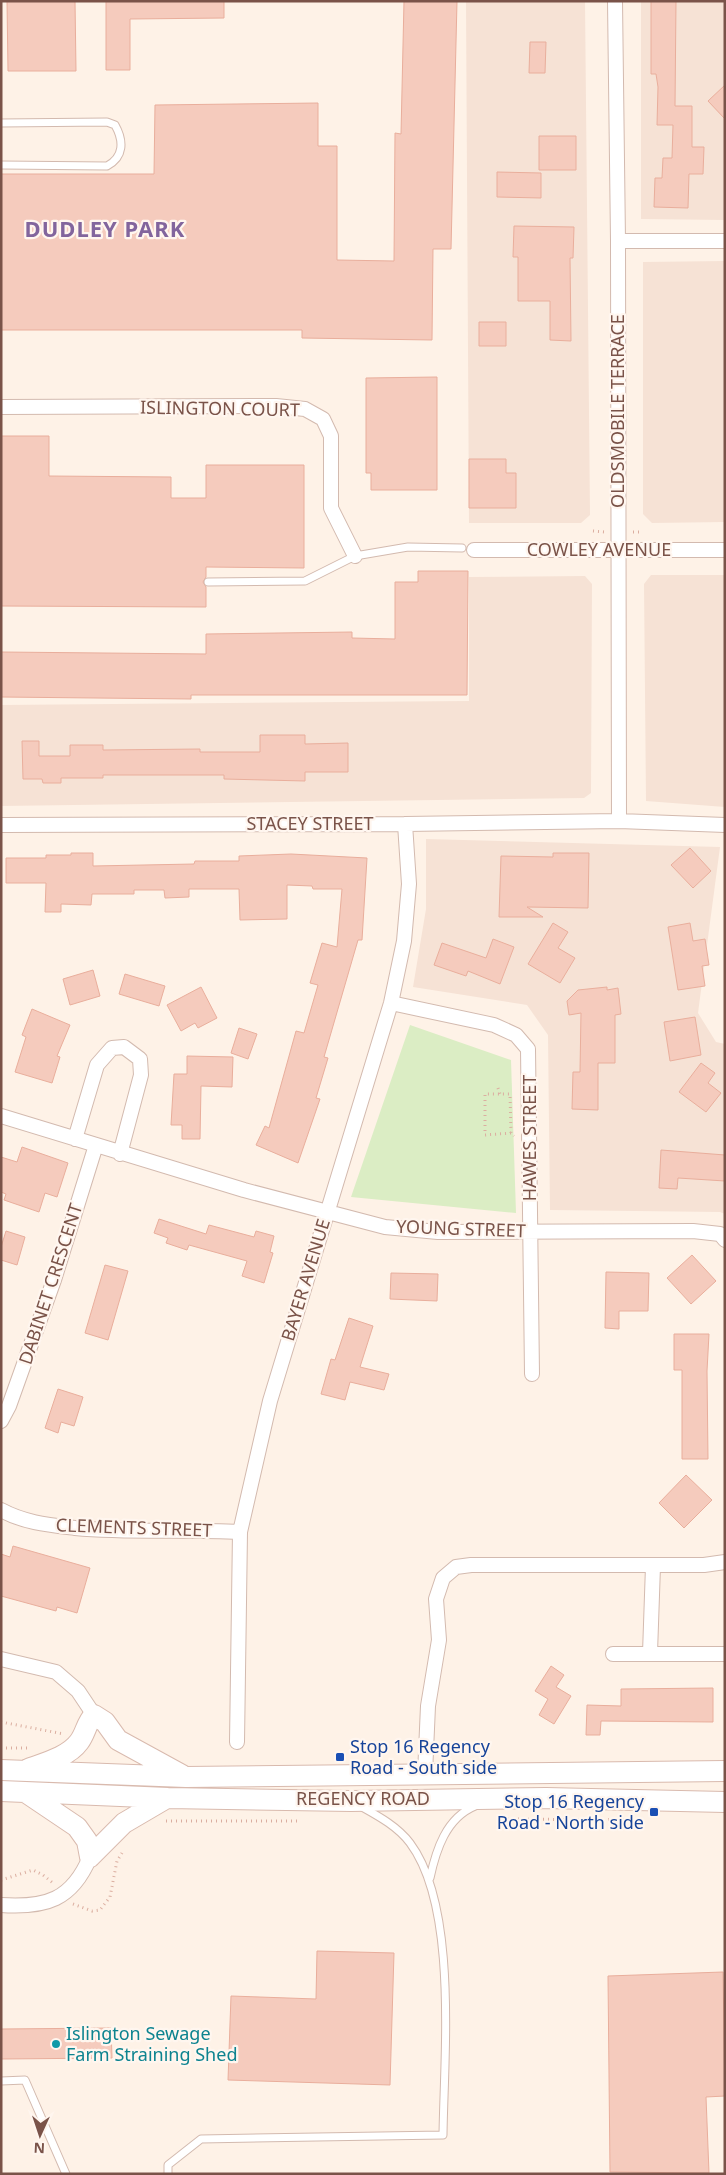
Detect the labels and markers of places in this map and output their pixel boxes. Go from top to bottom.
place label: Stop 16 Regency Road - South side [350,1734,497,1779]
marker: Stop 16 Regency Road - South side [334,1751,346,1763]
place label: Stop 16 Regency Road - North side [497,1789,645,1834]
marker: Stop 16 Regency Road - North side [648,1806,660,1818]
place label: Islington Sewage Farm Straining Shed [66,2021,237,2066]
marker: Islington Sewage Farm Straining Shed [50,2038,62,2050]

